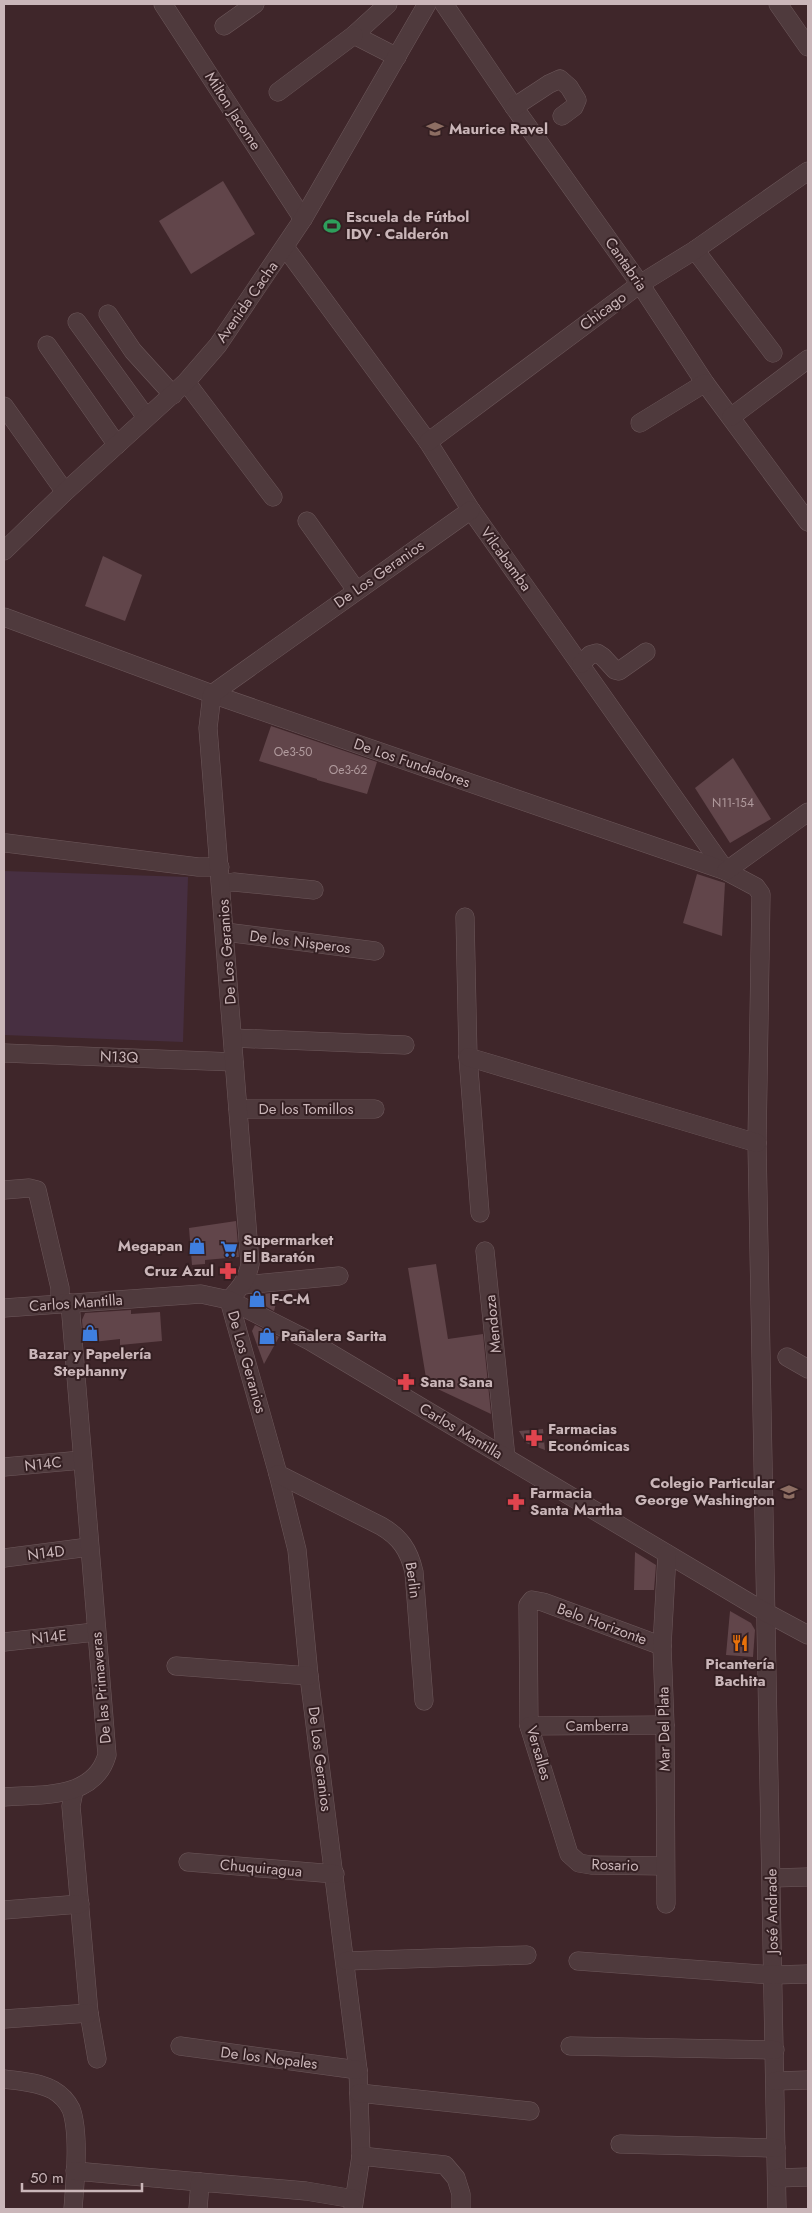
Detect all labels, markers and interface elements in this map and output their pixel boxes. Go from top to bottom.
street label: Milton Jacome [199,68,267,155]
place label: Maurice Ravel [449,118,548,140]
school or university icon: Maurice Ravel [425,119,445,139]
place label: Escuela de Fútbol IDV - Calderón [346,206,469,245]
sports icon: Escuela de Fútbol IDV - Calderón [322,216,342,236]
street label: Cantabria [599,233,653,295]
street label: Avenida Cacha [211,257,283,347]
street label: Chicago [575,286,631,336]
street label: Vilcabamba [475,522,537,596]
street label: De Los Geranios [329,535,429,613]
street label: De Los Fundadores [351,733,473,793]
house number: Oe3-50 [274,743,312,761]
house number: Oe3-62 [329,761,367,779]
house number: N11-154 [712,794,754,812]
street label: De Los Geranios [212,899,242,1005]
street label: De los Nisperos [248,925,352,959]
street label: N13Q [99,1045,139,1069]
street label: De los Tomillos [258,1098,354,1120]
place label: Supermarket El Baratón [243,1229,334,1268]
place label: Megapan [118,1235,183,1257]
shop icon: Megapan [187,1236,207,1256]
supermarket icon: Supermarket El Baratón [219,1239,239,1259]
place label: Cruz Azul [144,1260,214,1282]
pharmacy icon: Cruz Azul [218,1261,238,1281]
place label: F-C-M [271,1288,310,1310]
street label: Carlos Mantilla [29,1289,123,1317]
shop icon: F-C-M [247,1289,267,1309]
street label: Mendoza [479,1294,507,1354]
street label: De Los Geranios [222,1308,272,1416]
shop icon: Bazar y Papelería Stephanny [80,1323,100,1343]
place label: Pañalera Sarita [281,1325,387,1347]
shop icon: Pañalera Sarita [257,1326,277,1346]
place label: Bazar y Papelería Stephanny [29,1343,151,1382]
place label: Sana Sana [420,1371,493,1393]
pharmacy icon: Sana Sana [396,1372,416,1392]
street label: Carlos Mantilla [415,1397,507,1465]
place label: Farmacias Económicas [548,1418,630,1457]
pharmacy icon: Farmacias Económicas [524,1428,544,1448]
street label: N14C [23,1451,63,1477]
place label: Colegio Particular George Washington [635,1472,776,1511]
place label: Farmacia Santa Martha [530,1482,622,1521]
school or university icon: Colegio Particular George Washington [779,1482,799,1502]
pharmacy icon: Farmacia Santa Martha [506,1492,526,1512]
street label: N14D [26,1540,66,1566]
street label: Berlin [400,1560,426,1600]
street label: Belo Horizonte [554,1598,650,1651]
street label: N14E [30,1624,68,1650]
street label: De las Primaveras [85,1631,117,1745]
restaurant icon: Picantería Bachita [730,1633,750,1653]
place label: Picantería Bachita [705,1653,775,1692]
street label: Mar Del Plata [652,1687,676,1771]
street label: De Los Geranios [303,1705,337,1813]
street label: Camberra [566,1715,628,1737]
street label: Versalles [521,1723,557,1783]
street label: Chuquiragua [219,1853,303,1883]
street label: Rosario [591,1853,639,1877]
street label: José Andrade [760,1868,784,1956]
street label: De los Nopales [219,2041,319,2075]
scale bar [22,2160,142,2192]
text: 50 m [30,2167,64,2189]

